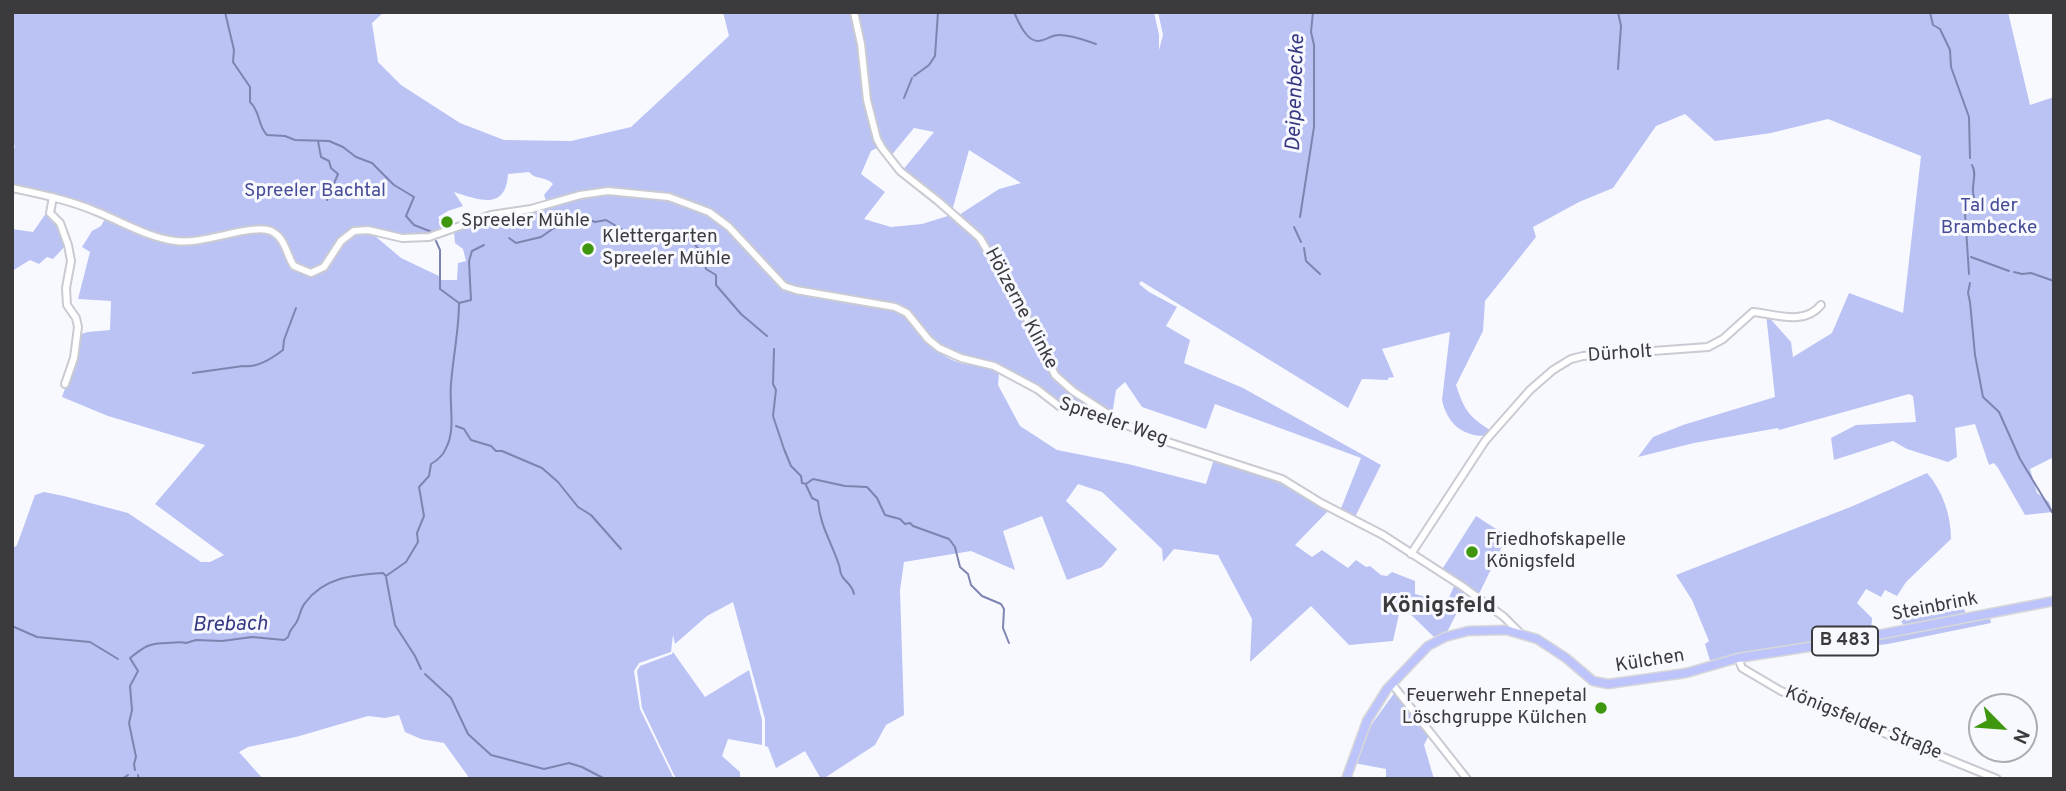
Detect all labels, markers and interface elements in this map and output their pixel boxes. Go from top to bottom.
water label: Deipenbecke [1282,34,1312,152]
park label: Spreeler Bachtal [244,181,386,203]
park label: Tal der Brambecke [1941,196,2037,240]
place label: Spreeler Mühle [461,211,590,233]
marker: Spreeler Mühle [439,214,455,230]
place label: Klettergarten Spreeler Mühle [602,227,731,271]
marker: Klettergarten Spreeler Mühle [580,241,596,257]
street label: Hölzerne Klinke [978,244,1062,374]
street label: Dürholt [1587,341,1653,369]
street label: Spreeler Weg [1055,394,1171,452]
place label: Friedhofskapelle Königsfeld [1486,530,1626,574]
marker: Friedhofskapelle Königsfeld [1464,544,1480,560]
street label: Steinbrink [1890,588,1980,628]
district label: Königsfeld [1382,593,1496,621]
water label: Brebach [192,613,268,639]
road number: B 483 [1812,626,1878,656]
street label: Külchen [1614,645,1686,679]
street label: Königsfelder Straße [1781,682,1945,766]
place label: Feuerwehr Ennepetal Löschgruppe Külchen [1402,686,1587,730]
north arrow [1968,693,2038,763]
marker: Feuerwehr Ennepetal Löschgruppe Külchen [1593,700,1609,716]
text: N [2006,725,2034,747]

